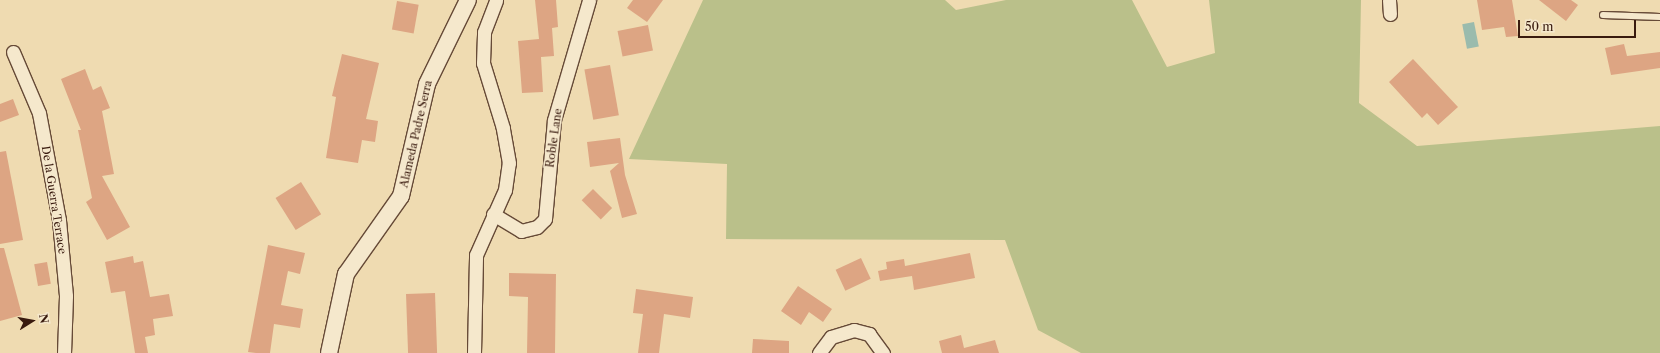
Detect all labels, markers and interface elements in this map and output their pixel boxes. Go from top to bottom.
scale bar [1520,12,1638,38]
text: 50 m [1525,19,1554,34]
street label: Alameda Padre Serra [397,79,435,189]
street label: Roble Lane [543,107,565,169]
street label: De la Guerra Terrace [39,145,69,255]
north arrow [12,301,52,341]
text: N [36,313,52,325]

